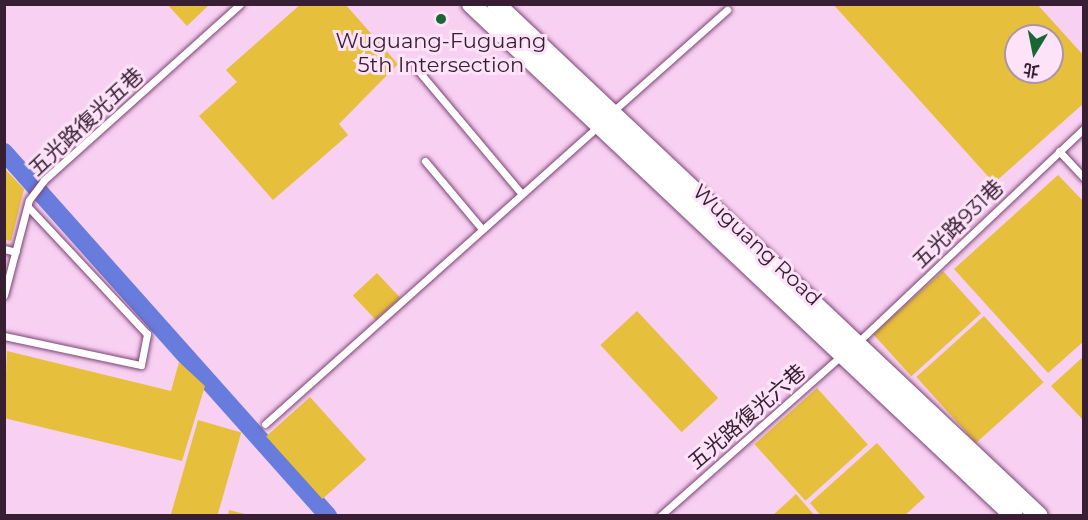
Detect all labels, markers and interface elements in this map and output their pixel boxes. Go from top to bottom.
marker: Wuguang-Fuguang 5th Intersection [434,12,448,26]
north arrow [1004,24,1064,84]
place label: Wuguang-Fuguang 5th Intersection [336,28,546,78]
text: 北 [1022,60,1041,81]
street label: 五光路復光五巷 [24,63,148,181]
street label: 五光路931巷 [908,175,1008,273]
street label: Wuguang Road [687,179,827,311]
street label: 五光路復光六巷 [683,359,811,475]

